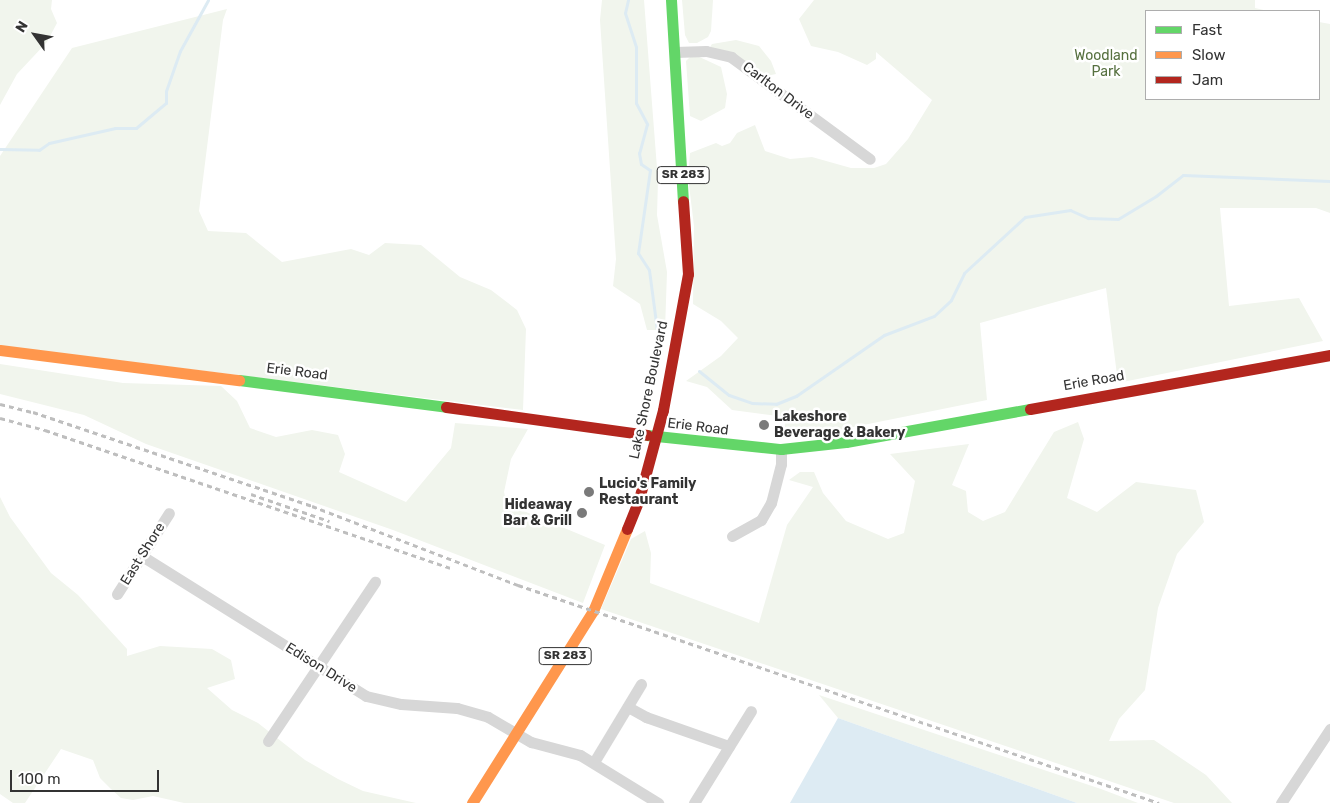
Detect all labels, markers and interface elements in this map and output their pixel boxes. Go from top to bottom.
north arrow [10,10,60,60]
legend [1145,10,1320,100]
text: N [12,18,32,36]
text: Fast [1192,21,1222,39]
text: Slow [1192,46,1225,64]
park label: Woodland Park [1074,48,1138,80]
street label: Carlton Drive [739,59,817,123]
text: Jam [1192,71,1223,89]
road number: SR 283 [656,166,710,184]
street label: Lake Shore Boulevard [626,319,672,461]
street label: Erie Road [265,360,329,384]
street label: Erie Road [1062,367,1126,395]
place label: Lakeshore Beverage & Bakery [774,409,905,442]
street label: Erie Road [666,415,730,439]
marker: Lakeshore Beverage & Bakery [758,419,770,431]
place label: Lucio's Family Restaurant [599,476,696,508]
marker: Lucio's Family Restaurant [583,486,595,498]
place label: Hideaway Bar & Grill [503,497,572,530]
marker: Hideaway Bar & Grill [576,507,588,519]
street label: East Shore [117,520,169,588]
street label: Edison Drive [282,639,360,697]
road number: SR 283 [538,646,592,666]
scale bar [12,760,161,792]
text: 100 m [18,770,60,788]

